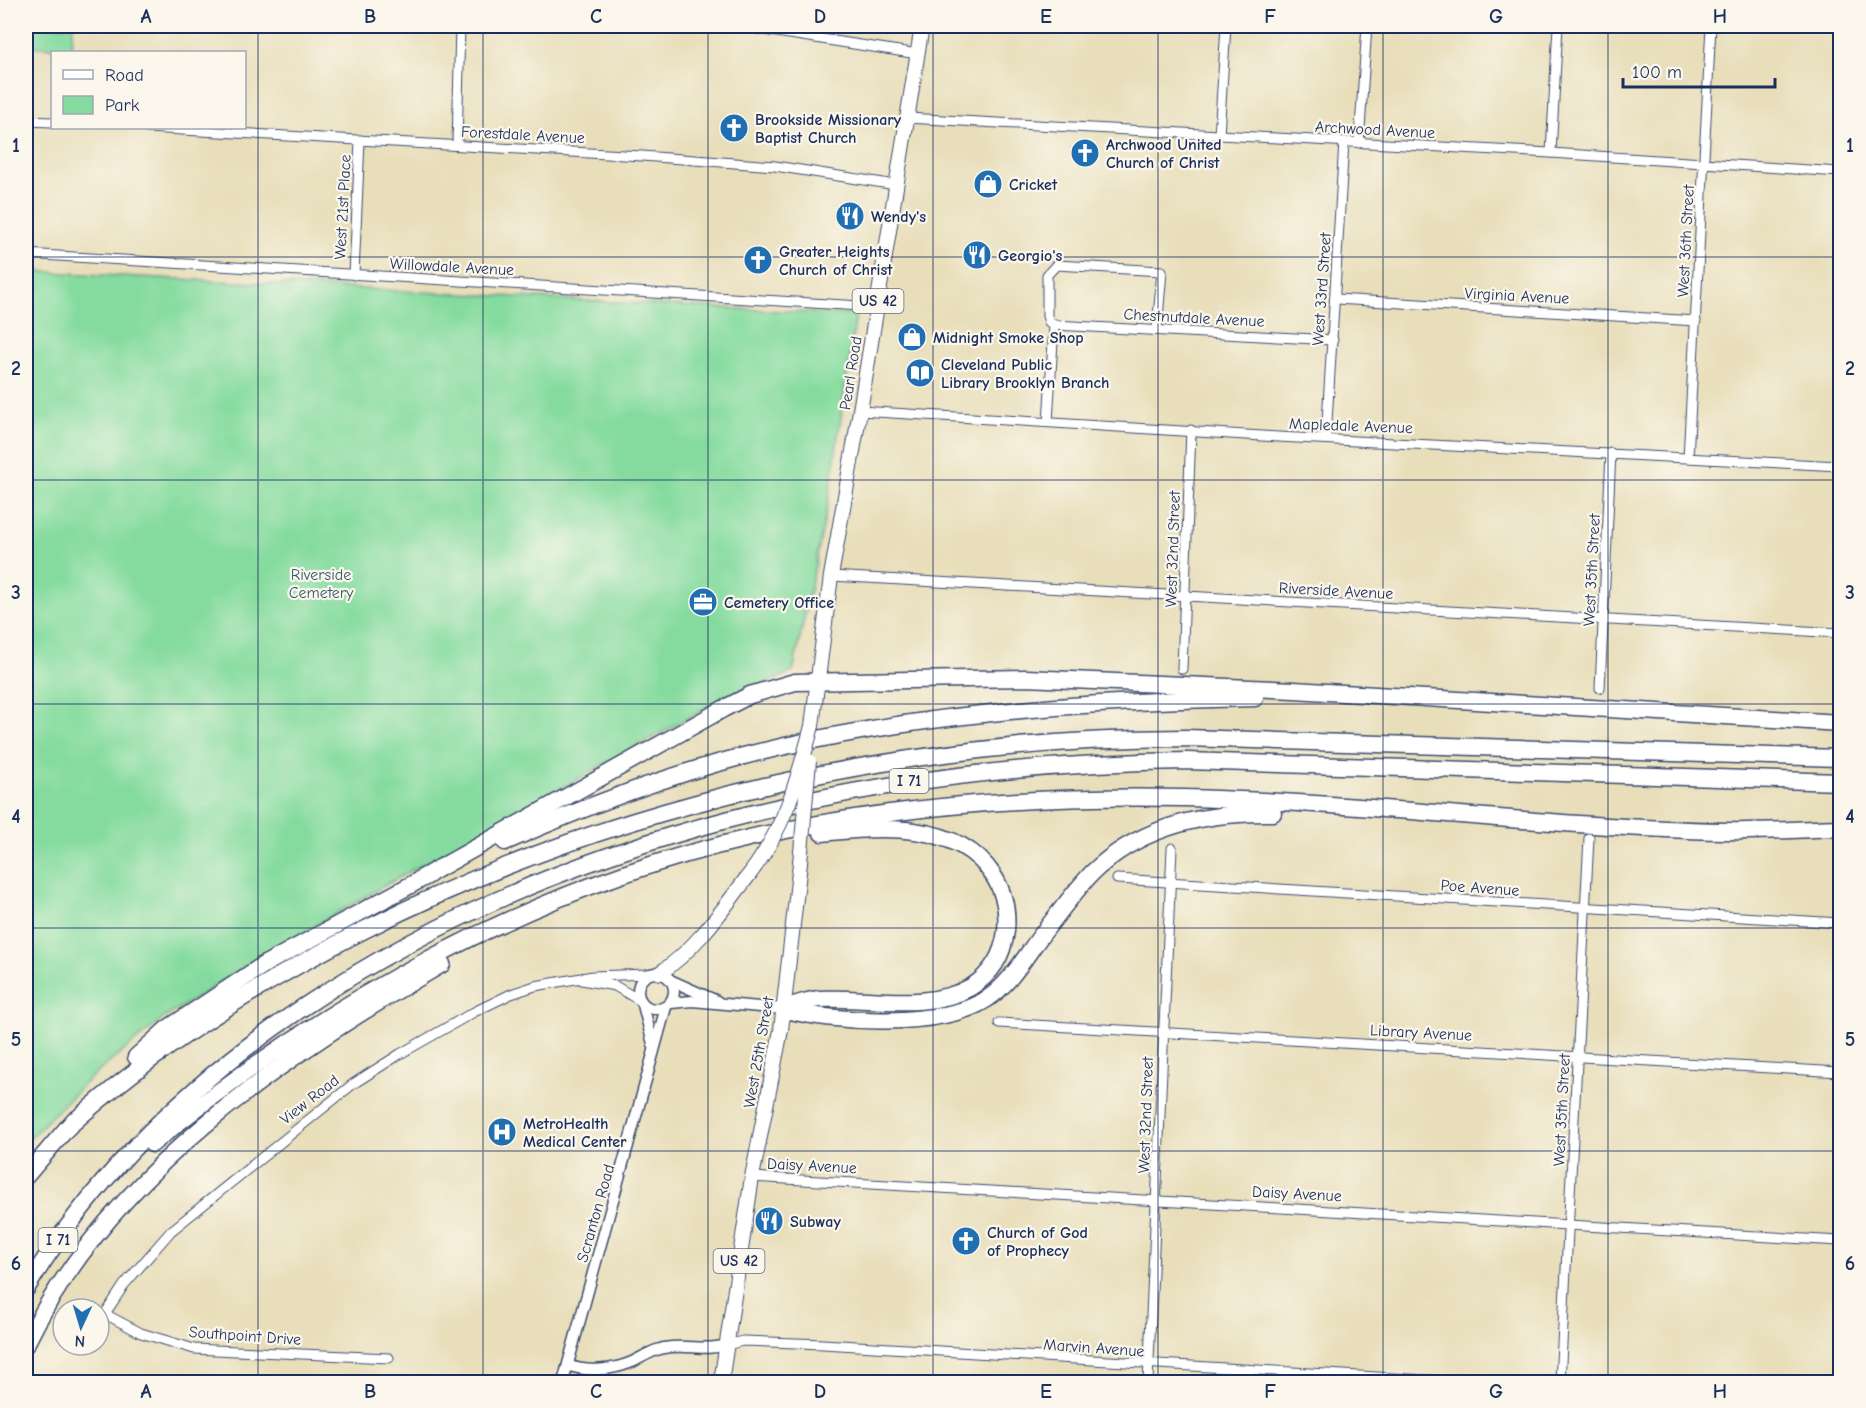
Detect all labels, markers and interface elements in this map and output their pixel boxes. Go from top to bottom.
text: A [140,5,152,28]
text: B [364,5,376,28]
text: C [590,5,602,28]
text: D [814,5,826,28]
text: E [1040,5,1052,28]
text: F [1264,5,1276,28]
text: G [1489,5,1503,28]
text: H [1713,5,1727,28]
legend [51,51,246,129]
scale bar [1623,51,1774,89]
text: 100 m [1632,62,1682,83]
text: Road [105,65,144,86]
text: Park [105,95,140,116]
place label: Brookside Missionary Baptist Church [755,111,902,147]
church icon: Brookside Missionary Baptist Church [718,112,750,144]
street label: Archwood Avenue [1314,118,1435,142]
street label: Forestdale Avenue [461,123,585,147]
text: 1 [12,134,20,157]
text: 1 [1846,134,1854,157]
place label: Archwood United Church of Christ [1106,136,1222,172]
church icon: Archwood United Church of Christ [1069,137,1101,169]
street label: West 21st Place [331,154,355,260]
shop icon: Cricket [972,168,1004,200]
place label: Cricket [1009,176,1058,194]
street label: West 36th Street [1674,184,1698,298]
restaurant icon: Wendy's [834,200,866,232]
place label: Wendy's [871,208,926,226]
street label: West 33rd Street [1309,232,1335,346]
restaurant icon: Georgio's [961,239,993,271]
place label: Greater Heights Church of Christ [779,243,893,279]
church icon: Greater Heights Church of Christ [742,244,774,276]
place label: Georgio's [998,247,1063,265]
street label: Willowdale Avenue [389,255,515,279]
street label: Virginia Avenue [1464,284,1570,308]
road number: US 42 [852,289,904,313]
street label: Chestnutdale Avenue [1123,305,1265,331]
shop icon: Midnight Smoke Shop [896,321,928,353]
place label: Midnight Smoke Shop [933,329,1084,347]
street label: Pearl Road [836,335,866,411]
place label: Cleveland Public Library Brooklyn Branch [941,356,1109,392]
text: 2 [11,357,21,380]
library icon: Cleveland Public Library Brooklyn Branch [904,357,936,389]
text: 2 [1845,357,1855,380]
street label: Mapledale Avenue [1289,415,1413,437]
street label: West 32nd Street [1162,490,1184,608]
street label: West 35th Street [1580,513,1604,627]
park label: Riverside Cemetery [289,566,354,602]
street label: Riverside Avenue [1278,579,1394,603]
text: 3 [11,581,21,604]
text: 3 [1845,581,1855,604]
office icon: Cemetery Office [687,586,719,618]
place label: Cemetery Office [724,594,834,612]
road number: I 71 [890,769,928,793]
text: 4 [11,805,21,828]
text: 4 [1845,805,1855,828]
street label: Poe Avenue [1440,876,1520,900]
street label: West 25th Street [740,995,778,1109]
street label: Library Avenue [1370,1021,1472,1045]
text: 5 [11,1028,21,1051]
text: 5 [1845,1028,1855,1051]
street label: West 35th Street [1550,1053,1574,1167]
street label: West 32nd Street [1135,1056,1157,1174]
street label: View Road [277,1071,343,1128]
place label: MetroHealth Medical Center [523,1115,627,1151]
hospital icon: MetroHealth Medical Center [486,1116,518,1148]
street label: Daisy Avenue [767,1155,857,1177]
street label: Scranton Road [573,1162,619,1264]
street label: Daisy Avenue [1252,1183,1342,1205]
restaurant icon: Subway [753,1205,785,1237]
place label: Subway [790,1213,841,1231]
place label: Church of God of Prophecy [987,1224,1088,1260]
church icon: Church of God of Prophecy [950,1225,982,1257]
road number: I 71 [38,1228,78,1252]
road number: US 42 [714,1249,764,1273]
text: 6 [11,1252,21,1275]
text: 6 [1845,1252,1855,1275]
north arrow [51,1297,111,1357]
street label: Southpoint Drive [188,1323,302,1349]
text: N [74,1332,86,1350]
street label: Marvin Avenue [1043,1335,1145,1361]
text: A [140,1380,152,1403]
text: B [364,1380,376,1403]
text: C [590,1380,602,1403]
text: D [814,1380,826,1403]
text: E [1040,1380,1052,1403]
text: F [1264,1380,1276,1403]
text: G [1489,1380,1503,1403]
text: H [1713,1380,1727,1403]

